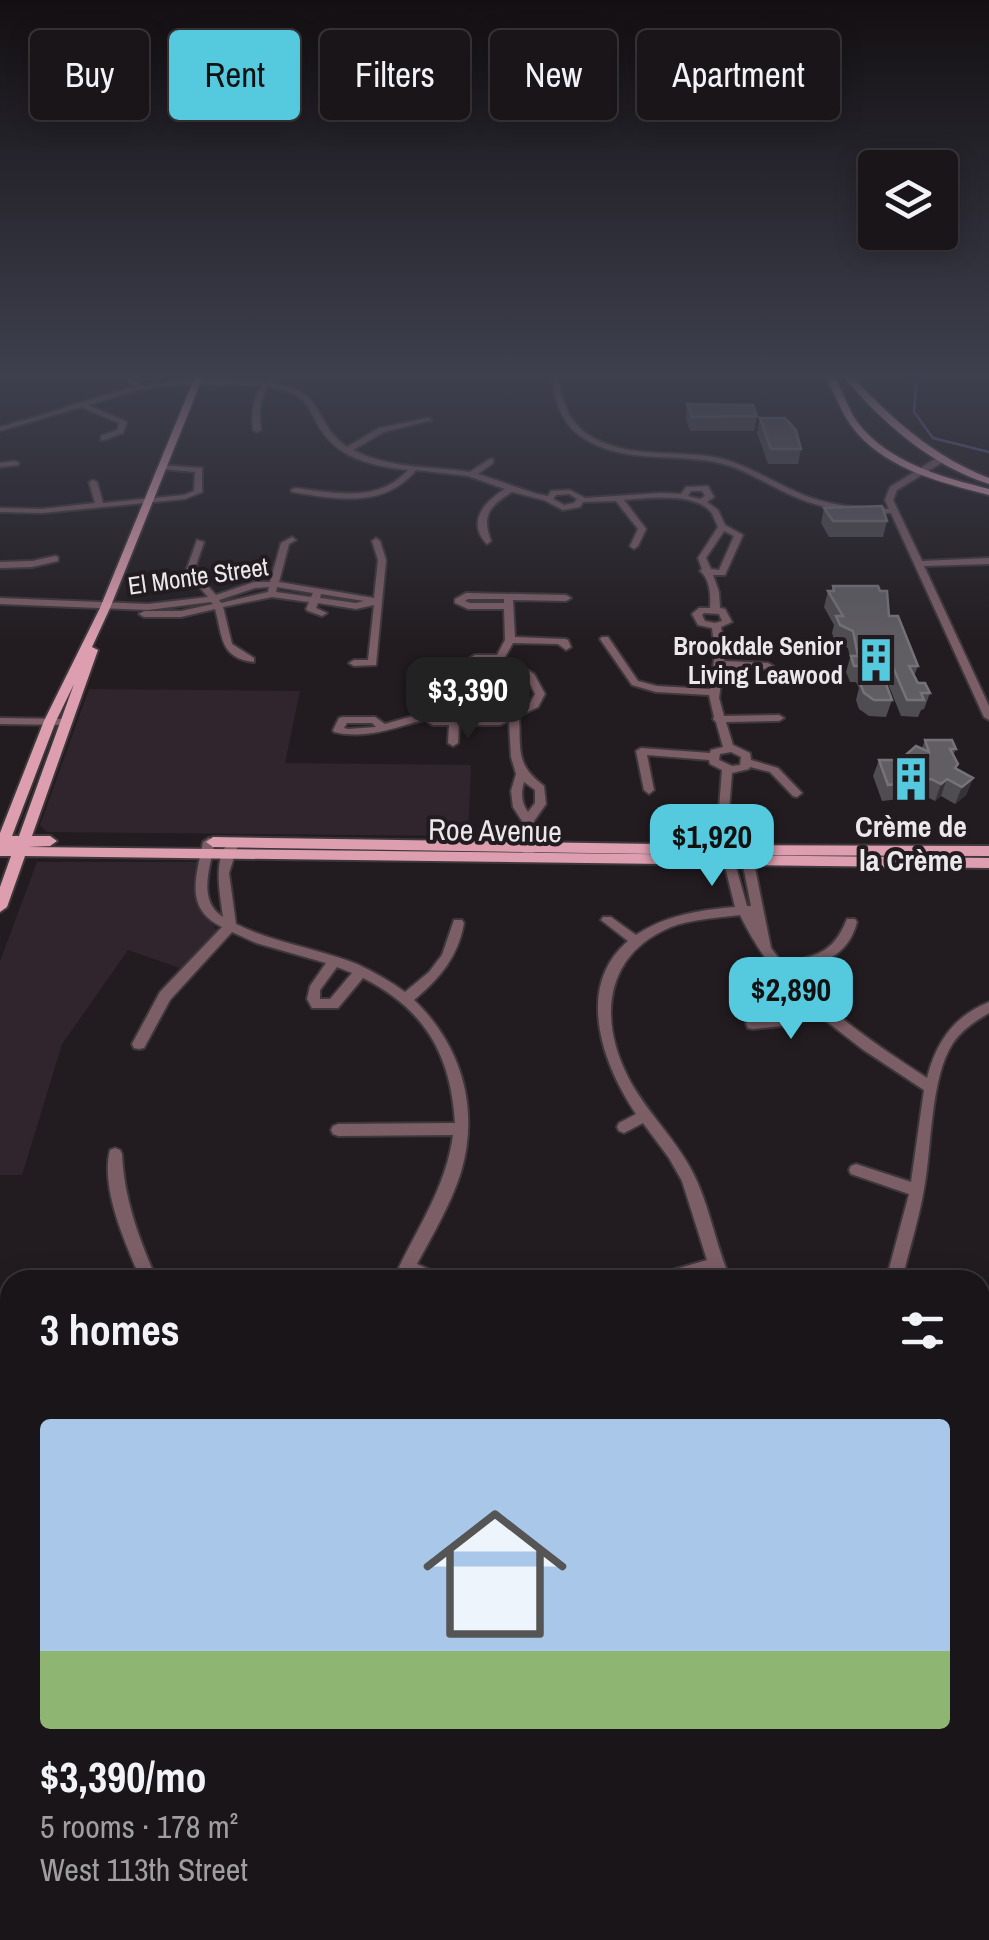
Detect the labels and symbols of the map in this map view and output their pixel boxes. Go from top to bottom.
street label: El Monte Street [126,549,271,603]
place label: Brookdale Senior Living Leawood [673,629,843,692]
building icon: Brookdale Senior Living Leawood [852,636,900,684]
pin: $3,390 [387,657,549,742]
building icon: Crème de la Crème [887,755,935,803]
pin: $1,920 [631,804,793,889]
place label: Crème de la Crème [855,806,967,880]
street label: Roe Avenue [428,809,562,851]
pin: $2,890 [710,957,872,1042]

